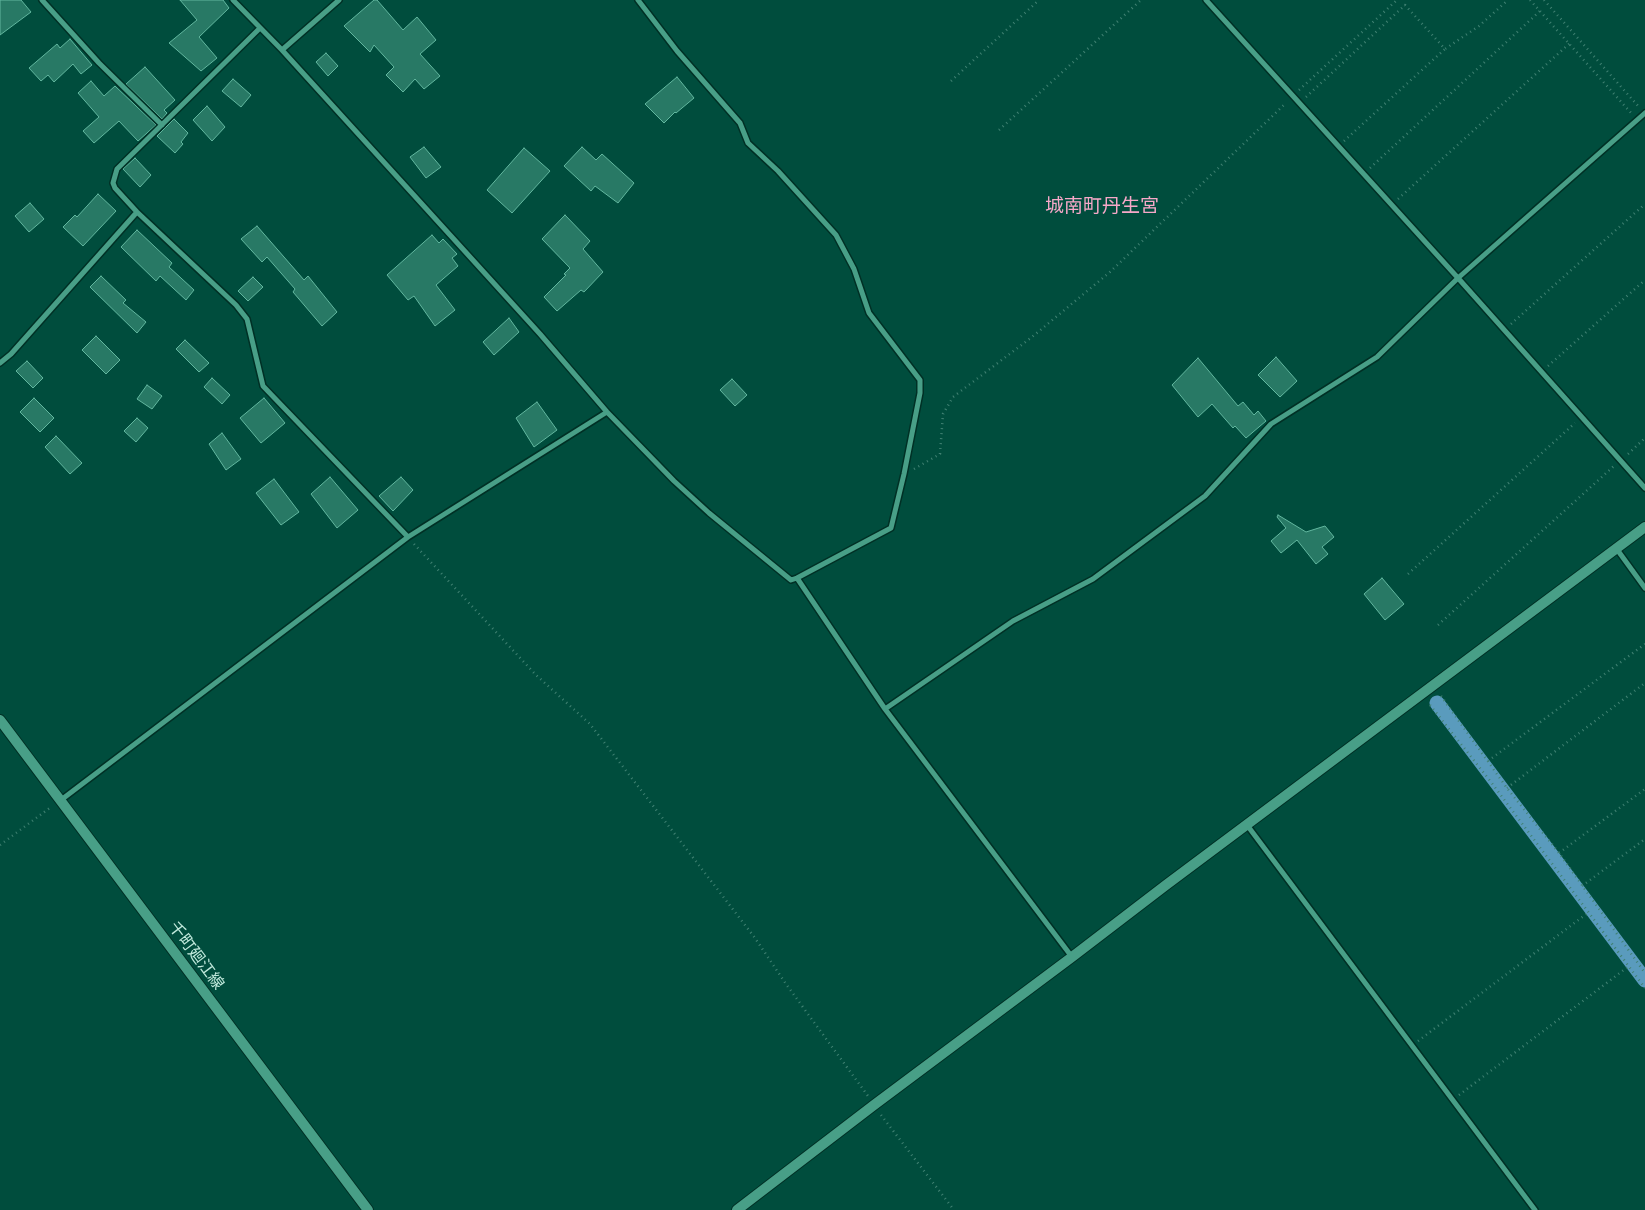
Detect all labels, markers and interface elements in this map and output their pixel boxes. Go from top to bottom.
district label: 城南町丹生宮 [1045,196,1159,218]
street label: 千町廻江線 [164,918,228,994]

